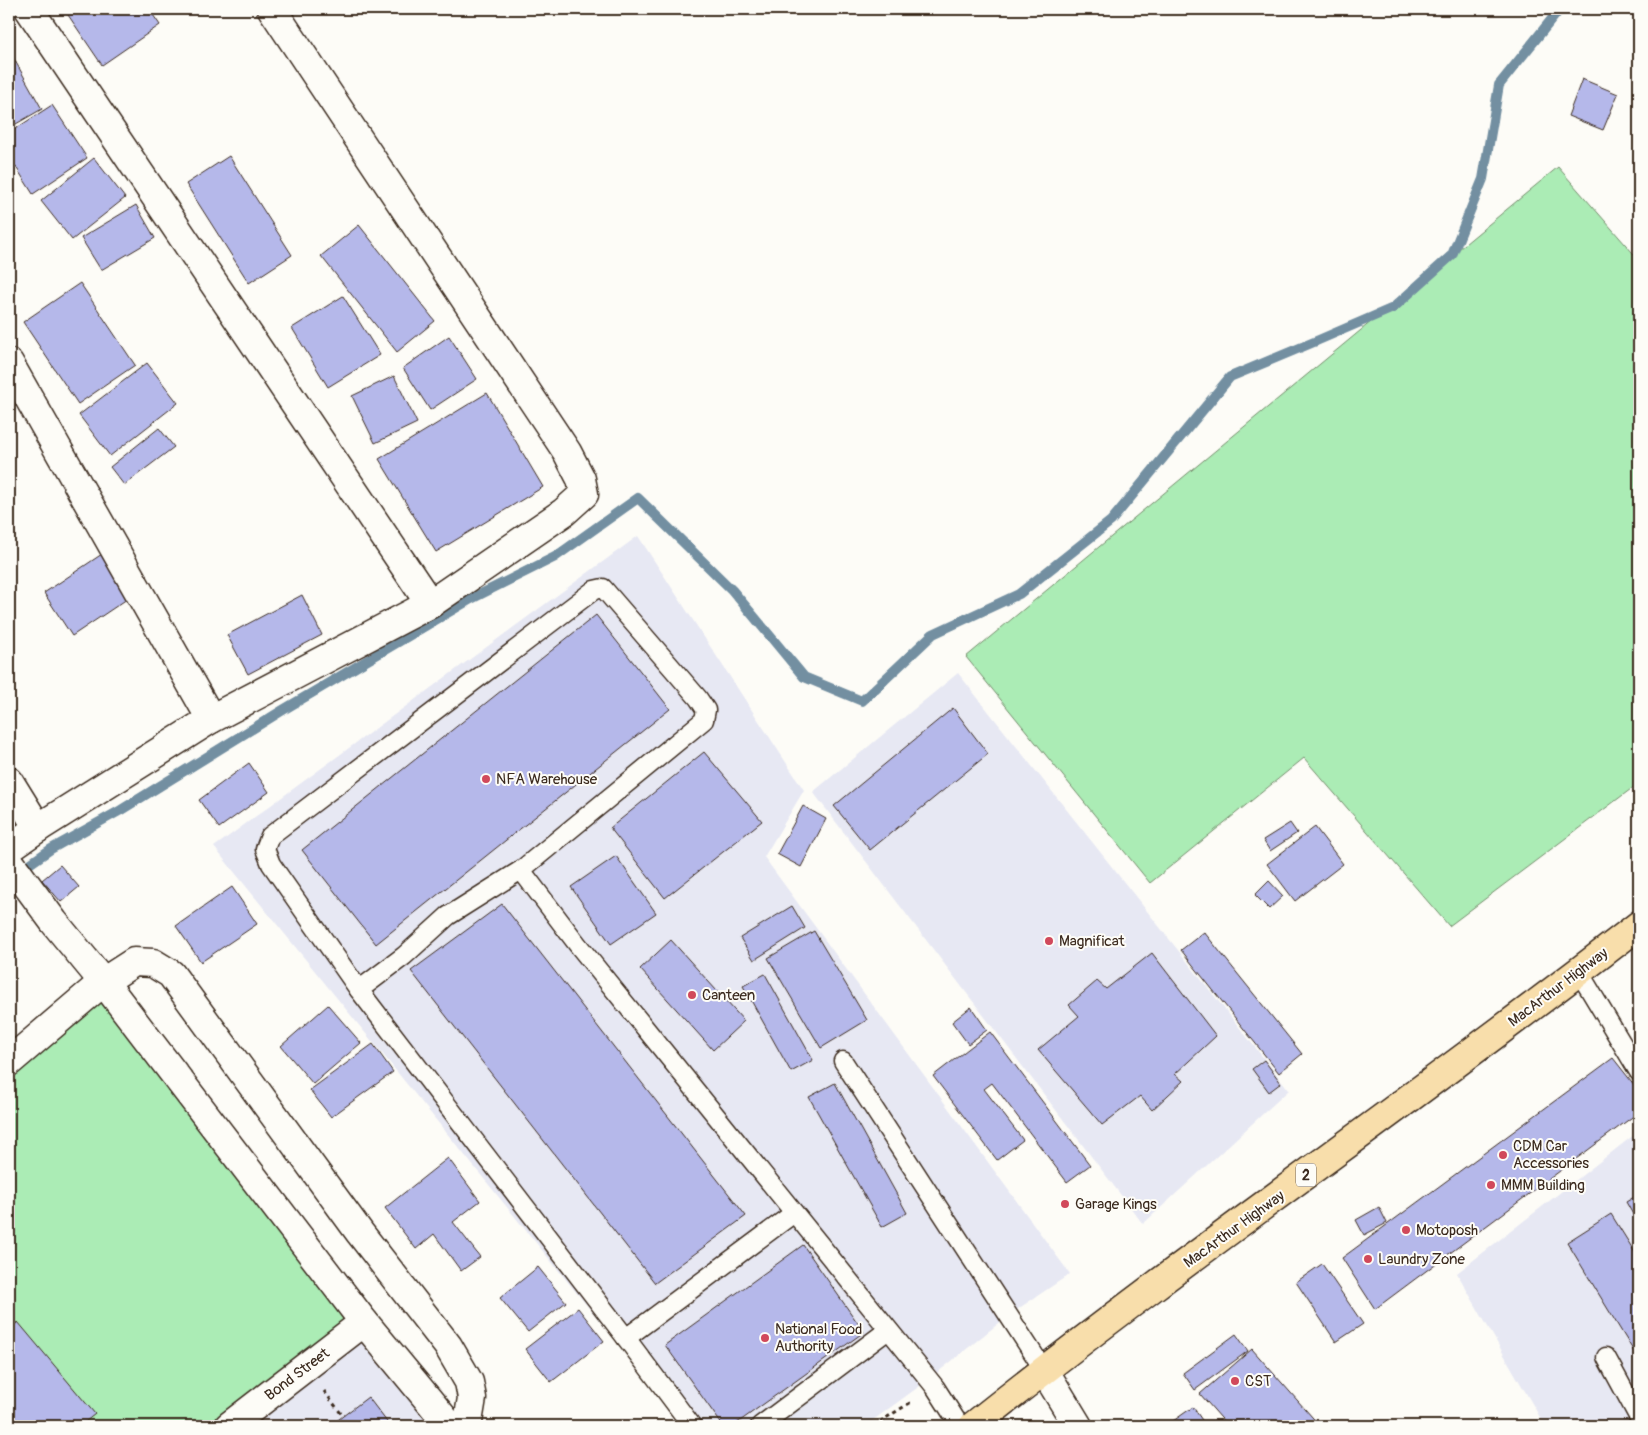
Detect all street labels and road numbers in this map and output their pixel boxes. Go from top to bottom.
street label: MacArthur Highway [1505,943,1612,1031]
road number: 2 [1296,1164,1316,1186]
street label: MacArthur Highway [1180,1186,1289,1272]
street label: Bond Street [261,1343,334,1405]

